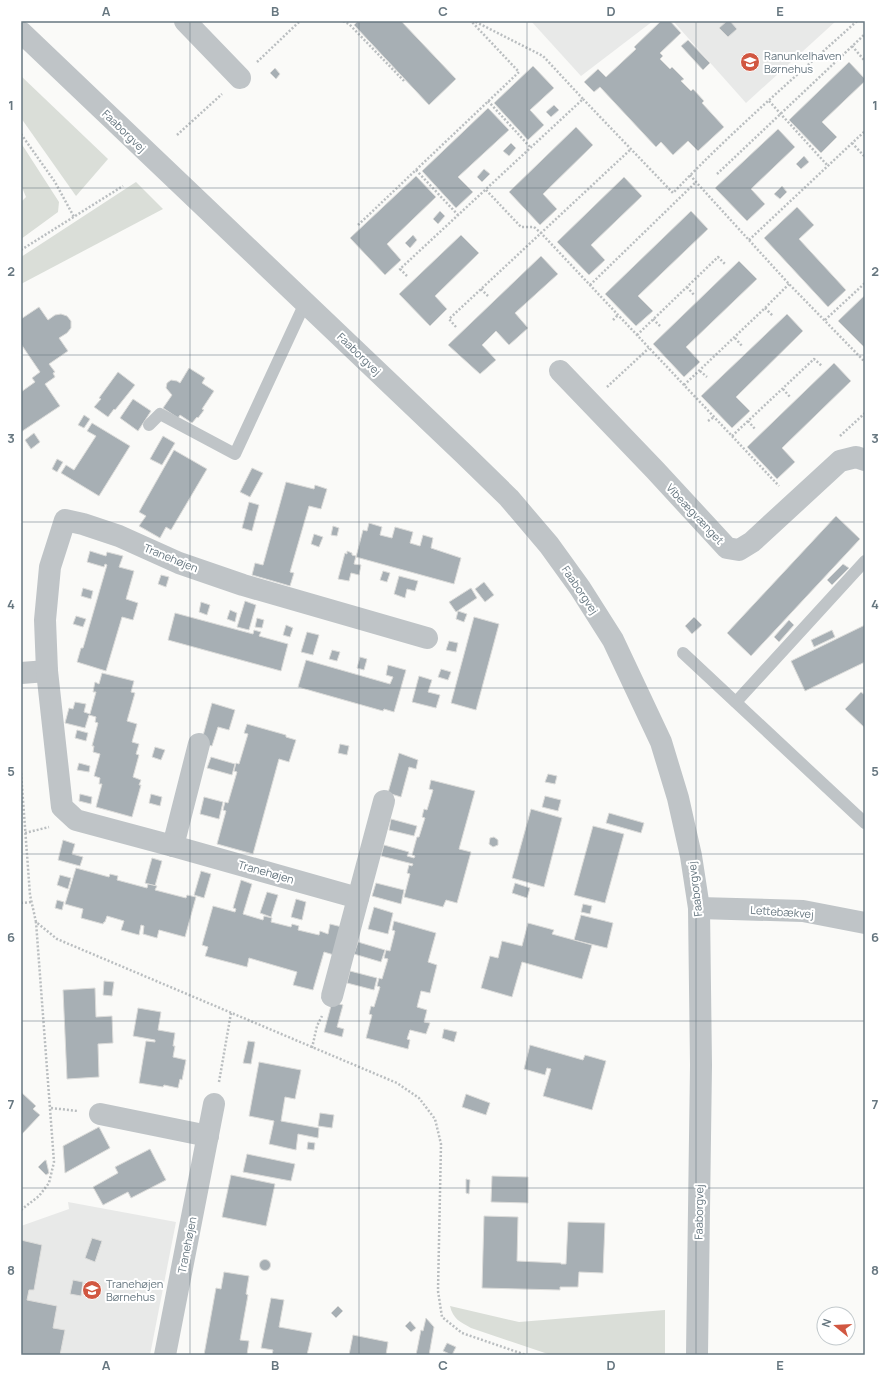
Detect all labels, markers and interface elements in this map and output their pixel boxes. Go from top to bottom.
text: A [102,2,111,20]
text: B [271,2,279,20]
text: C [438,2,448,20]
text: D [606,2,616,20]
text: E [776,2,784,20]
place label: Ranunkelhaven Børnehus [764,48,842,76]
school or university icon: Ranunkelhaven Børnehus [739,51,761,73]
text: 1 [8,96,14,114]
text: 1 [872,96,878,114]
street label: Faaborgvej [99,106,149,155]
text: 2 [7,262,15,280]
text: 2 [871,262,879,280]
street label: Faaborgvej [334,329,384,378]
text: 3 [7,429,15,447]
text: 3 [871,429,879,447]
street label: Vibeægvænget [663,480,727,547]
street label: Tranehøjen [142,540,201,575]
street label: Faaborgvej [559,563,602,617]
text: 4 [7,595,15,613]
text: 4 [871,595,879,613]
text: 5 [7,762,15,780]
text: 5 [871,762,879,780]
street label: Tranehøjen [236,856,296,887]
street label: Faaborgvej [684,861,705,917]
street label: Lettebækvej [750,902,814,921]
text: 6 [7,928,15,946]
text: 6 [871,928,879,946]
text: 7 [8,1095,15,1113]
text: 7 [872,1095,879,1113]
street label: Faaborgvej [691,1184,706,1240]
street label: Tranehøjen [174,1215,199,1275]
text: 8 [7,1261,15,1279]
text: 8 [871,1261,879,1279]
place label: Tranehøjen Børnehus [106,1276,163,1304]
school or university icon: Tranehøjen Børnehus [81,1279,103,1301]
north arrow [816,1306,856,1346]
text: N [818,1317,834,1329]
text: A [102,1356,111,1374]
text: B [271,1356,279,1374]
text: C [438,1356,448,1374]
text: D [606,1356,616,1374]
text: E [776,1356,784,1374]

